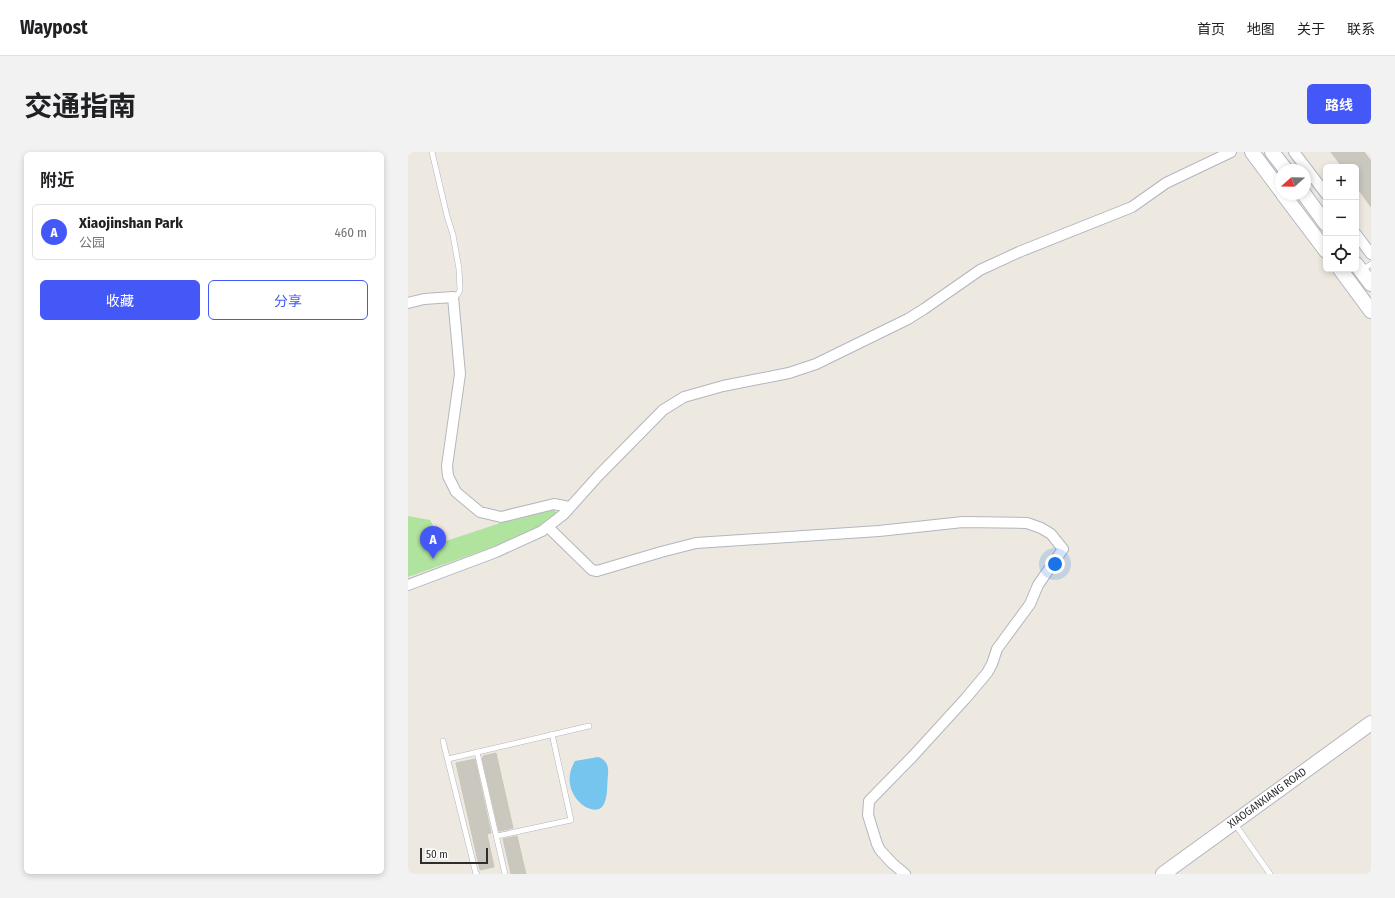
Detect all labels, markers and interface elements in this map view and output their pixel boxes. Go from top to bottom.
text: Waypost [20,16,88,39]
text: 首页 [1197,21,1225,38]
text: 地图 [1247,21,1275,38]
text: 关于 [1297,21,1325,38]
text: 联系 [1347,21,1375,38]
button: 路线 [1307,84,1371,124]
text: 交通指南 [24,90,136,123]
north arrow [1275,164,1311,200]
map controls [1323,164,1359,272]
button: + [1323,164,1359,200]
text: 附近 [40,170,74,191]
button: − [1323,200,1359,236]
text: Xiaojinshan Park [79,214,183,232]
text: A [50,225,58,240]
text: 460 m [334,225,367,240]
text: 公园 [79,235,105,250]
button: locate [1323,236,1359,272]
button: 收藏 [40,280,200,320]
button: 分享 [208,280,368,320]
pin: A [420,526,446,559]
your location [1045,554,1065,574]
street label: XIAOGANXIANG ROAD [1225,765,1309,831]
scale bar [420,846,488,865]
text: 50 m [426,848,448,861]

